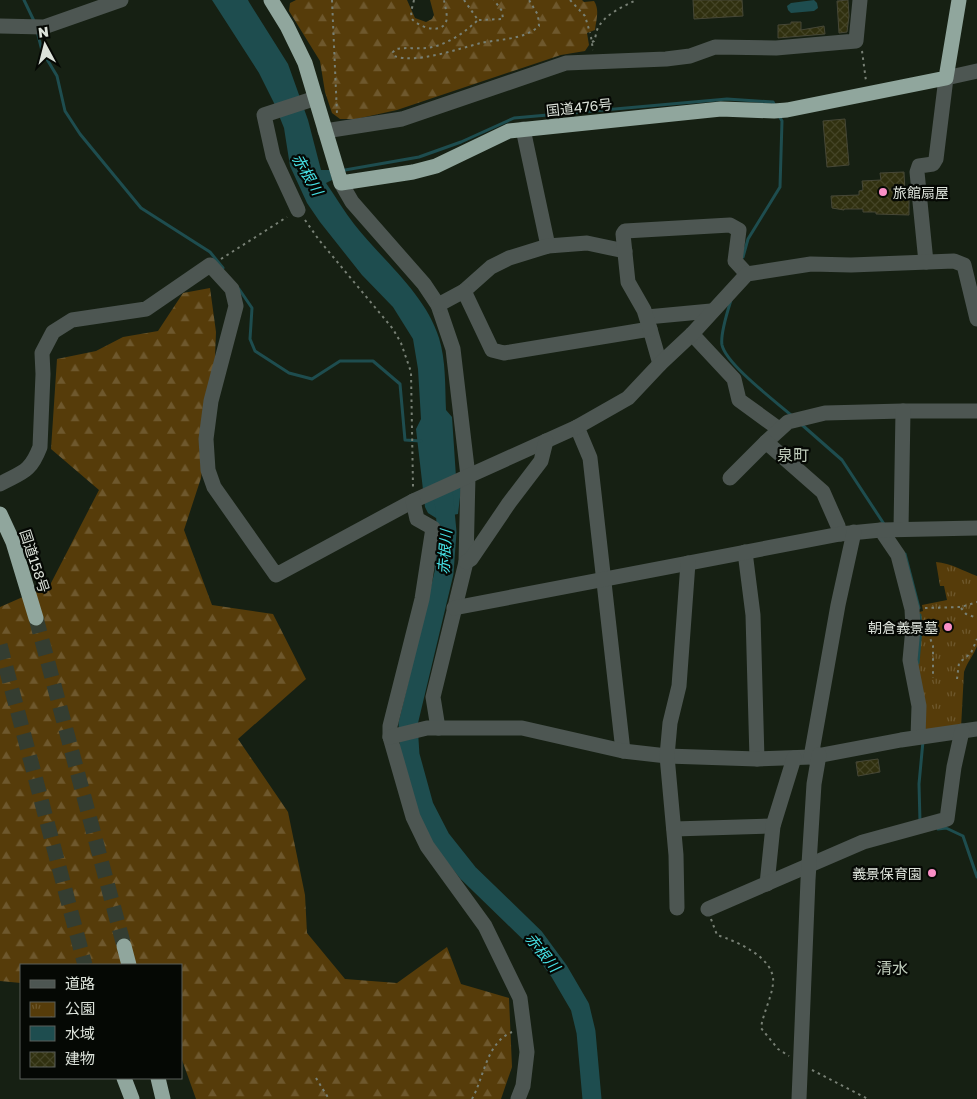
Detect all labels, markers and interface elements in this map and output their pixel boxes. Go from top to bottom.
north arrow [20,20,70,70]
text: N [37,23,50,41]
street label: 国道476号 [545,95,613,119]
water label: 赤根川 [289,150,328,200]
place label: 旅館扇屋 [893,184,949,201]
marker: 旅館扇屋 [877,186,889,198]
district label: 泉町 [777,445,809,465]
street label: 国道158号 [17,527,53,595]
water label: 赤根川 [433,527,455,575]
place label: 朝倉義景墓 [868,619,938,636]
marker: 朝倉義景墓 [942,621,954,633]
place label: 義景保育園 [852,865,922,882]
marker: 義景保育園 [926,867,938,879]
water label: 赤根川 [522,929,565,977]
district label: 清水 [876,958,908,978]
legend [20,964,182,1079]
text: 道路 [65,974,95,992]
text: 公園 [65,999,95,1017]
text: 水域 [65,1024,95,1042]
text: 建物 [65,1049,95,1067]

